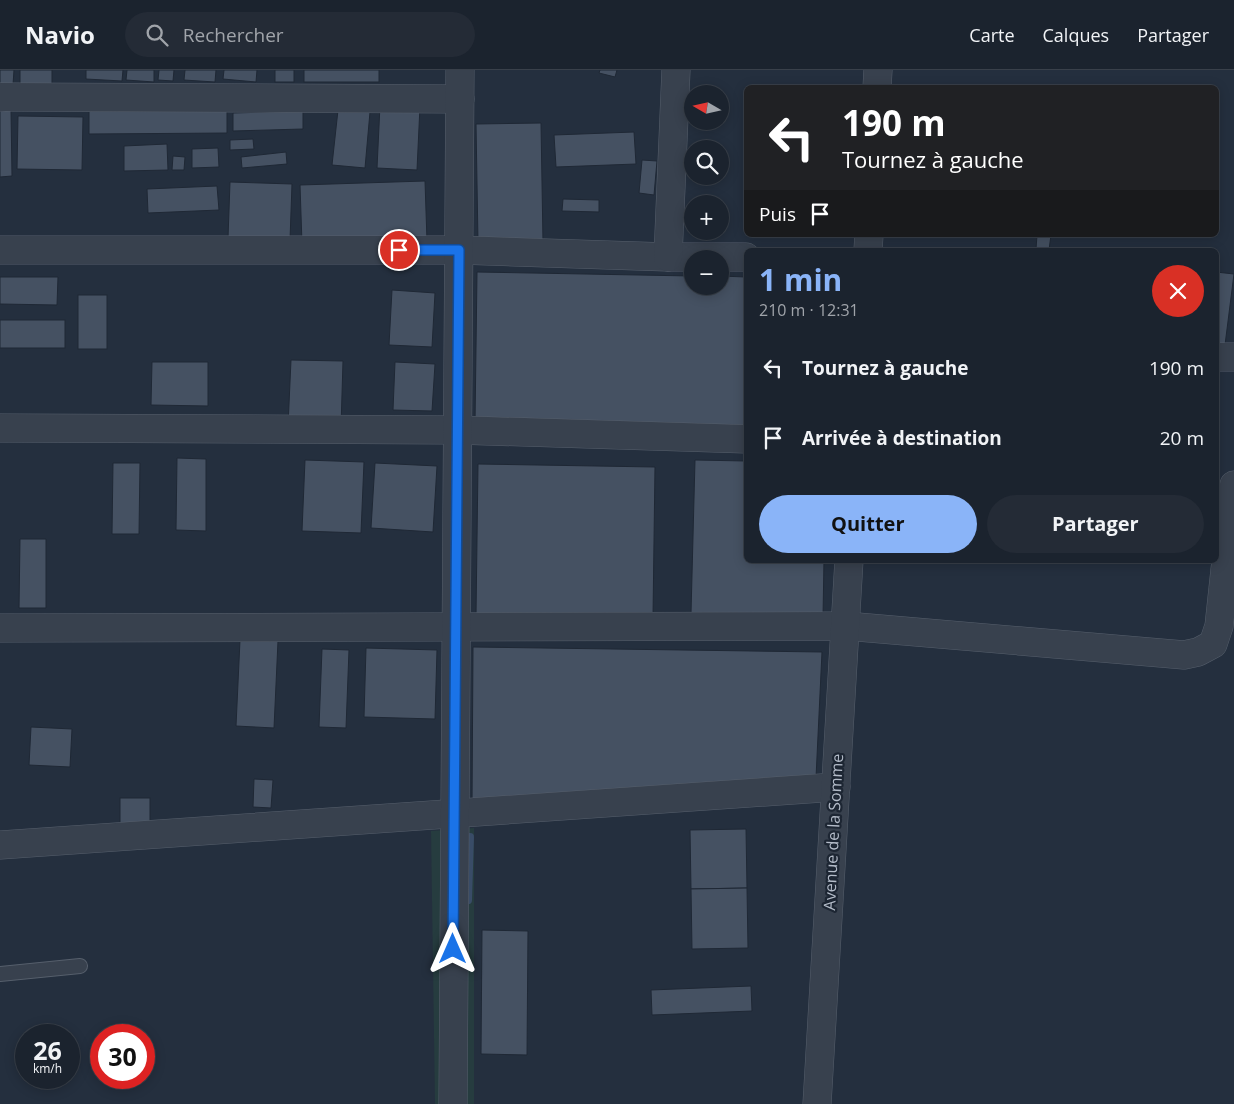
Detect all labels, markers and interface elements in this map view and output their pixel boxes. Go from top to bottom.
search box [125,12,475,57]
text: Navio [25,18,95,51]
icon: search [143,21,171,49]
text: Rechercher [183,22,284,48]
text: Carte [969,23,1015,47]
text: Calques [1043,23,1109,47]
text: Partager [1137,23,1209,47]
north arrow [684,85,729,130]
map controls [684,85,729,295]
text: 190 m [842,99,946,146]
icon: left [759,105,824,170]
button: search [684,140,729,185]
text: Tournez à gauche [842,144,1024,174]
button: + [684,195,729,240]
icon: arrive [806,200,834,228]
text: Puis [759,201,796,227]
pin [378,229,420,271]
icon: arrive [385,236,413,264]
button: − [684,250,729,295]
text: 1 min [759,259,842,300]
button: close [1152,265,1204,317]
text: 210 m · 12:31 [759,299,859,321]
icon: left [759,354,787,382]
text: Tournez à gauche [802,355,968,381]
text: 190 m [1149,355,1204,381]
icon: arrive [759,424,787,452]
text: Arrivée à destination [802,425,1002,451]
text: 20 m [1160,425,1204,451]
button: Quitter [759,495,977,553]
button: Partager [987,495,1204,553]
street label: Avenue de la Somme [818,753,848,911]
position arrow [426,922,478,974]
speed limit sign: 30 [90,1024,155,1089]
text: 26 [33,1033,62,1067]
text: km/h [33,1060,62,1077]

